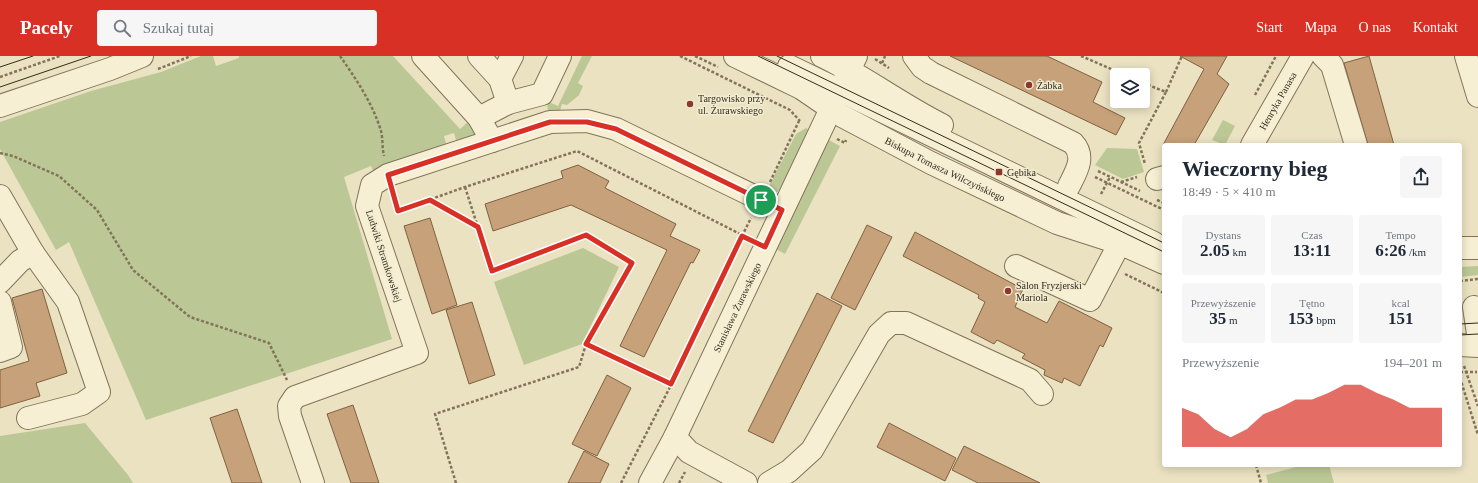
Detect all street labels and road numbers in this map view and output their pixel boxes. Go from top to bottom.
street label: Henryka Panasa [1256,69,1299,132]
street label: Biskupa Tomasza Wilczyńskiego [883,134,1007,203]
street label: Ludwiki Stramkowskiej [364,208,404,304]
street label: Stanisława Żurawskiego [711,261,763,354]

